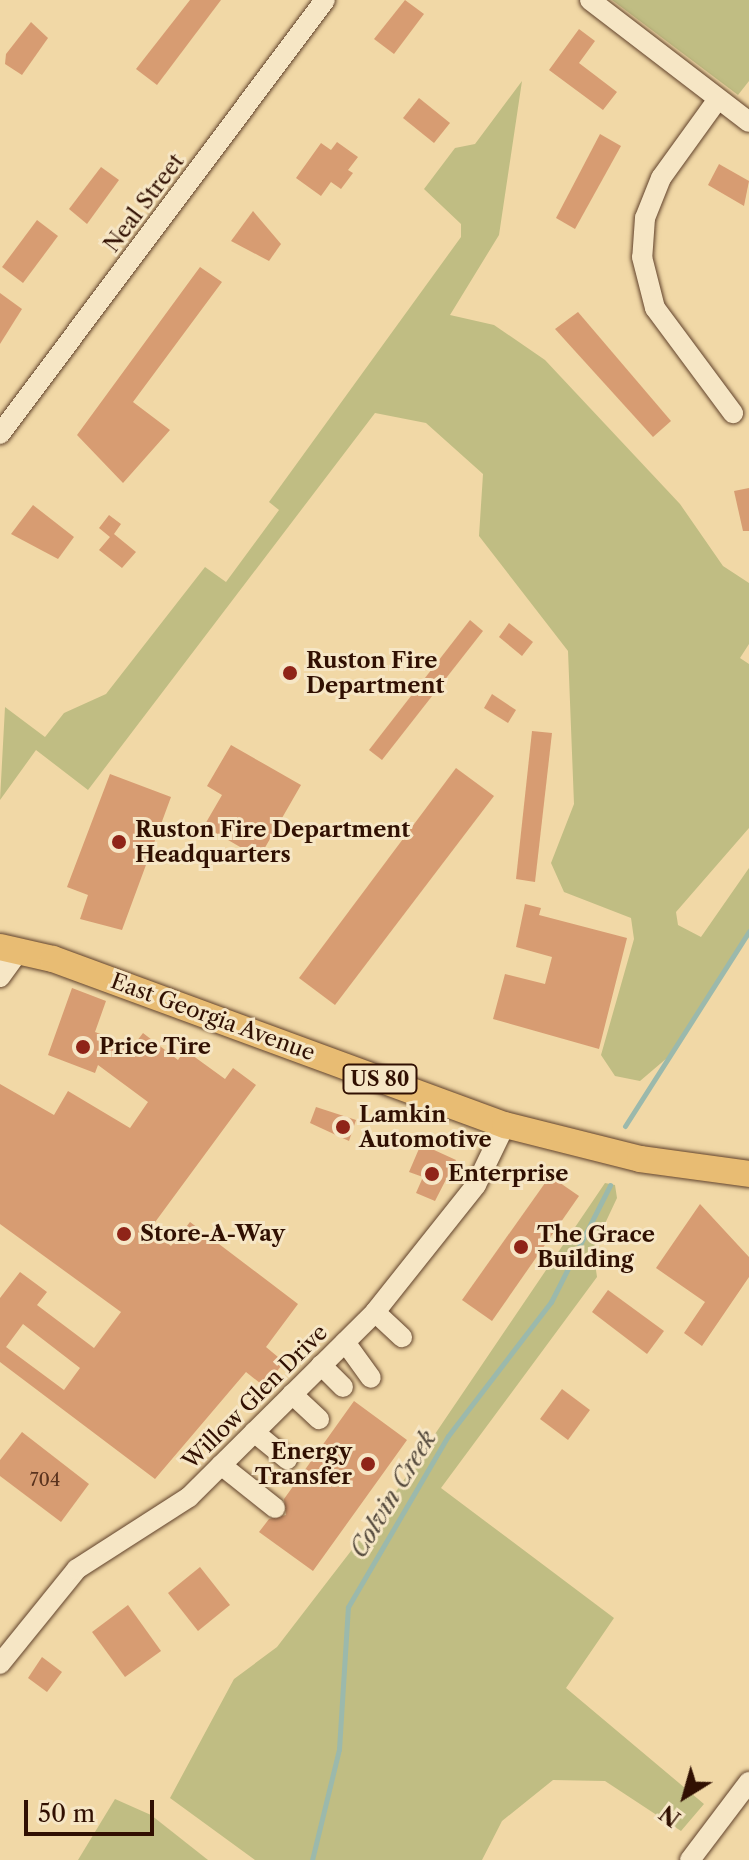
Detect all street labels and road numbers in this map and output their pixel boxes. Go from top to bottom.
street label: Neal Street [98,149,190,257]
street label: East Georgia Avenue [107,968,319,1066]
road number: US 80 [342,1063,418,1095]
street label: Willow Glen Drive [177,1319,333,1475]

